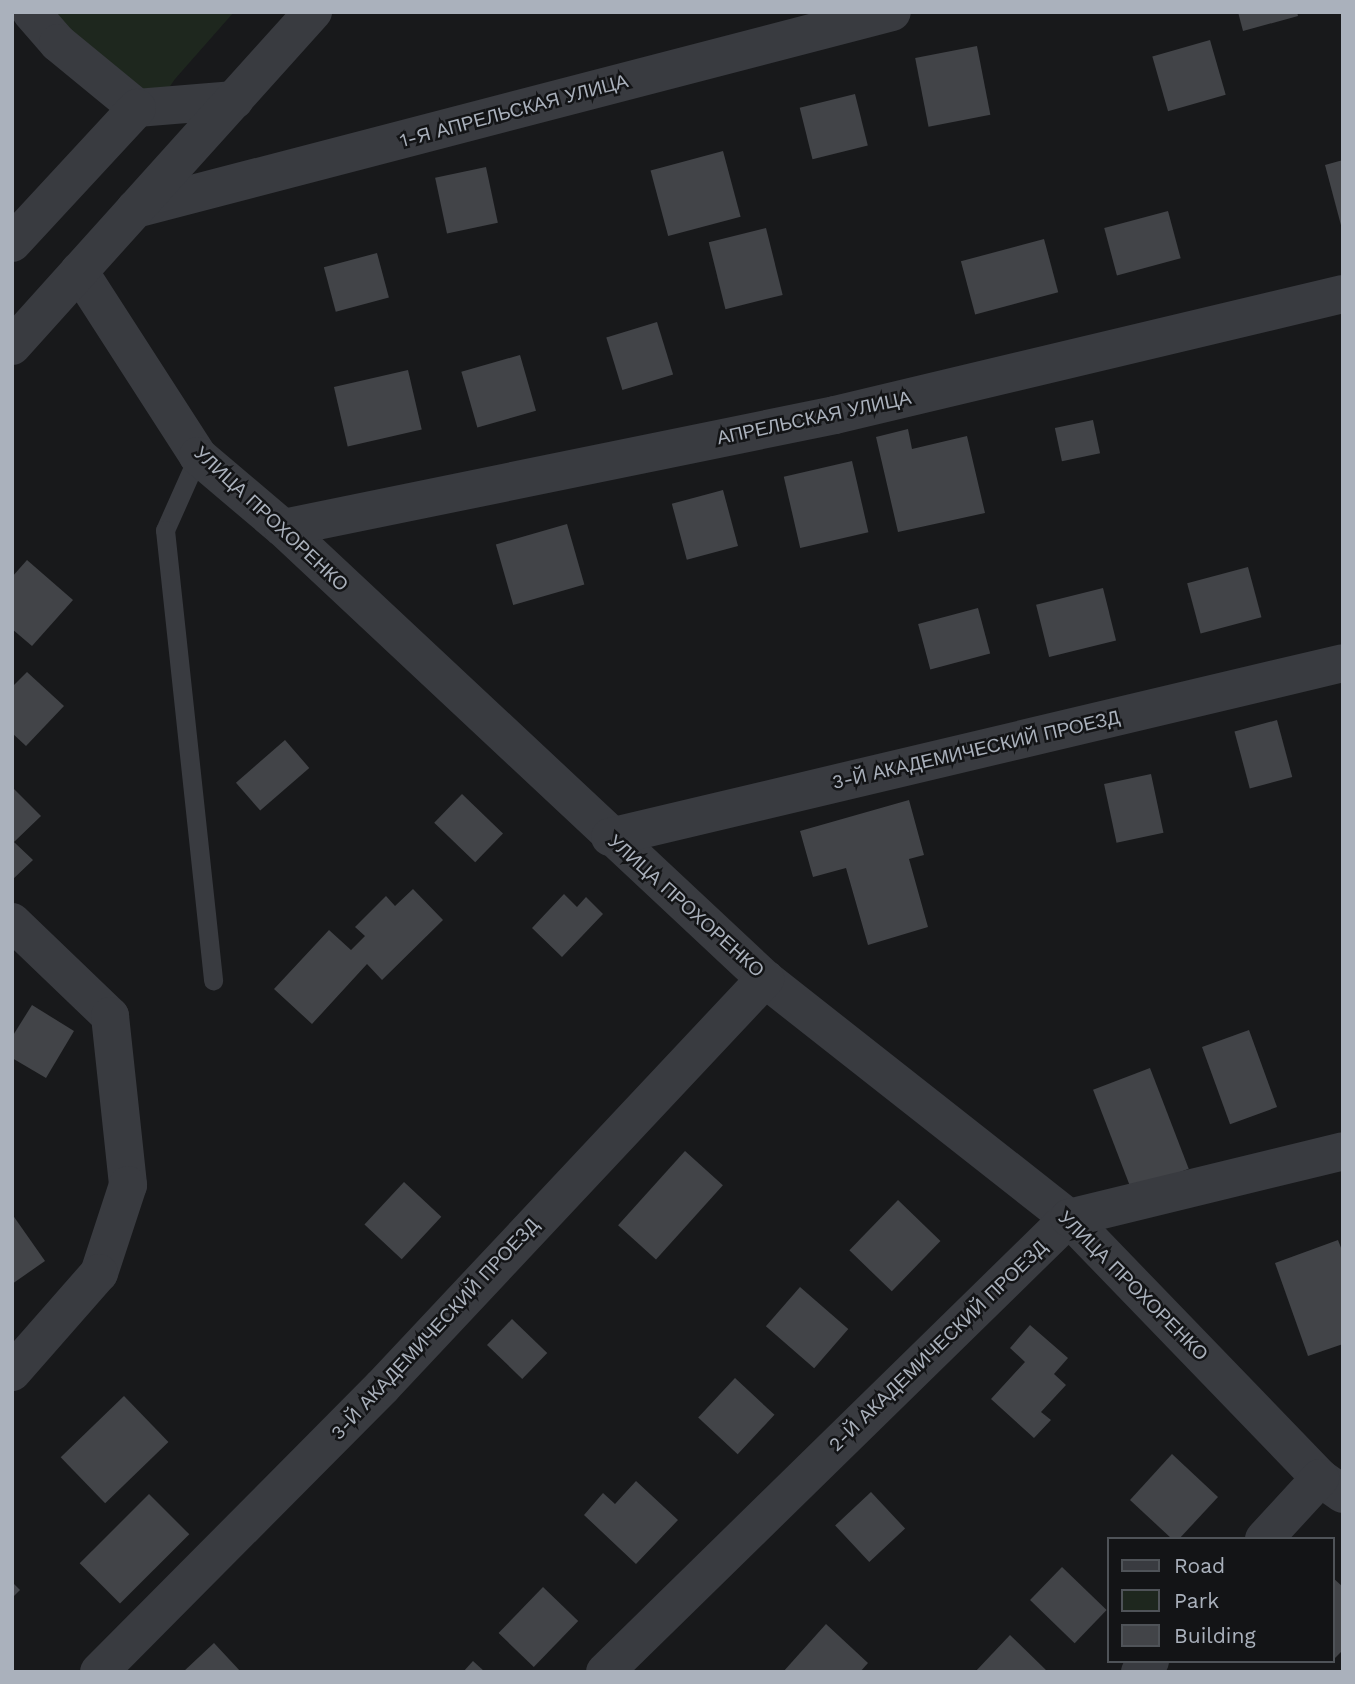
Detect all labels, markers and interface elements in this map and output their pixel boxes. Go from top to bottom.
street label: 1-Я АПРЕЛЬСКАЯ УЛИЦА [397,70,631,152]
street label: АПРЕЛЬСКАЯ УЛИЦА [715,386,913,450]
street label: УЛИЦА ПРОХОРЕНКО [189,442,353,596]
street label: 3-Й АКАДЕМИЧЕСКИЙ ПРОЕЗД [830,706,1122,794]
street label: УЛИЦА ПРОХОРЕНКО [603,830,769,982]
street label: УЛИЦА ПРОХОРЕНКО [1053,1206,1213,1366]
street label: 3-Й АКАДЕМИЧЕСКИЙ ПРОЕЗД [326,1214,544,1444]
street label: 2-Й АКАДЕМИЧЕСКИЙ ПРОЕЗД [824,1236,1052,1456]
legend [1106,1537,1334,1663]
text: Road [1174,1553,1225,1578]
text: Park [1174,1588,1219,1613]
text: Building [1174,1623,1256,1648]

